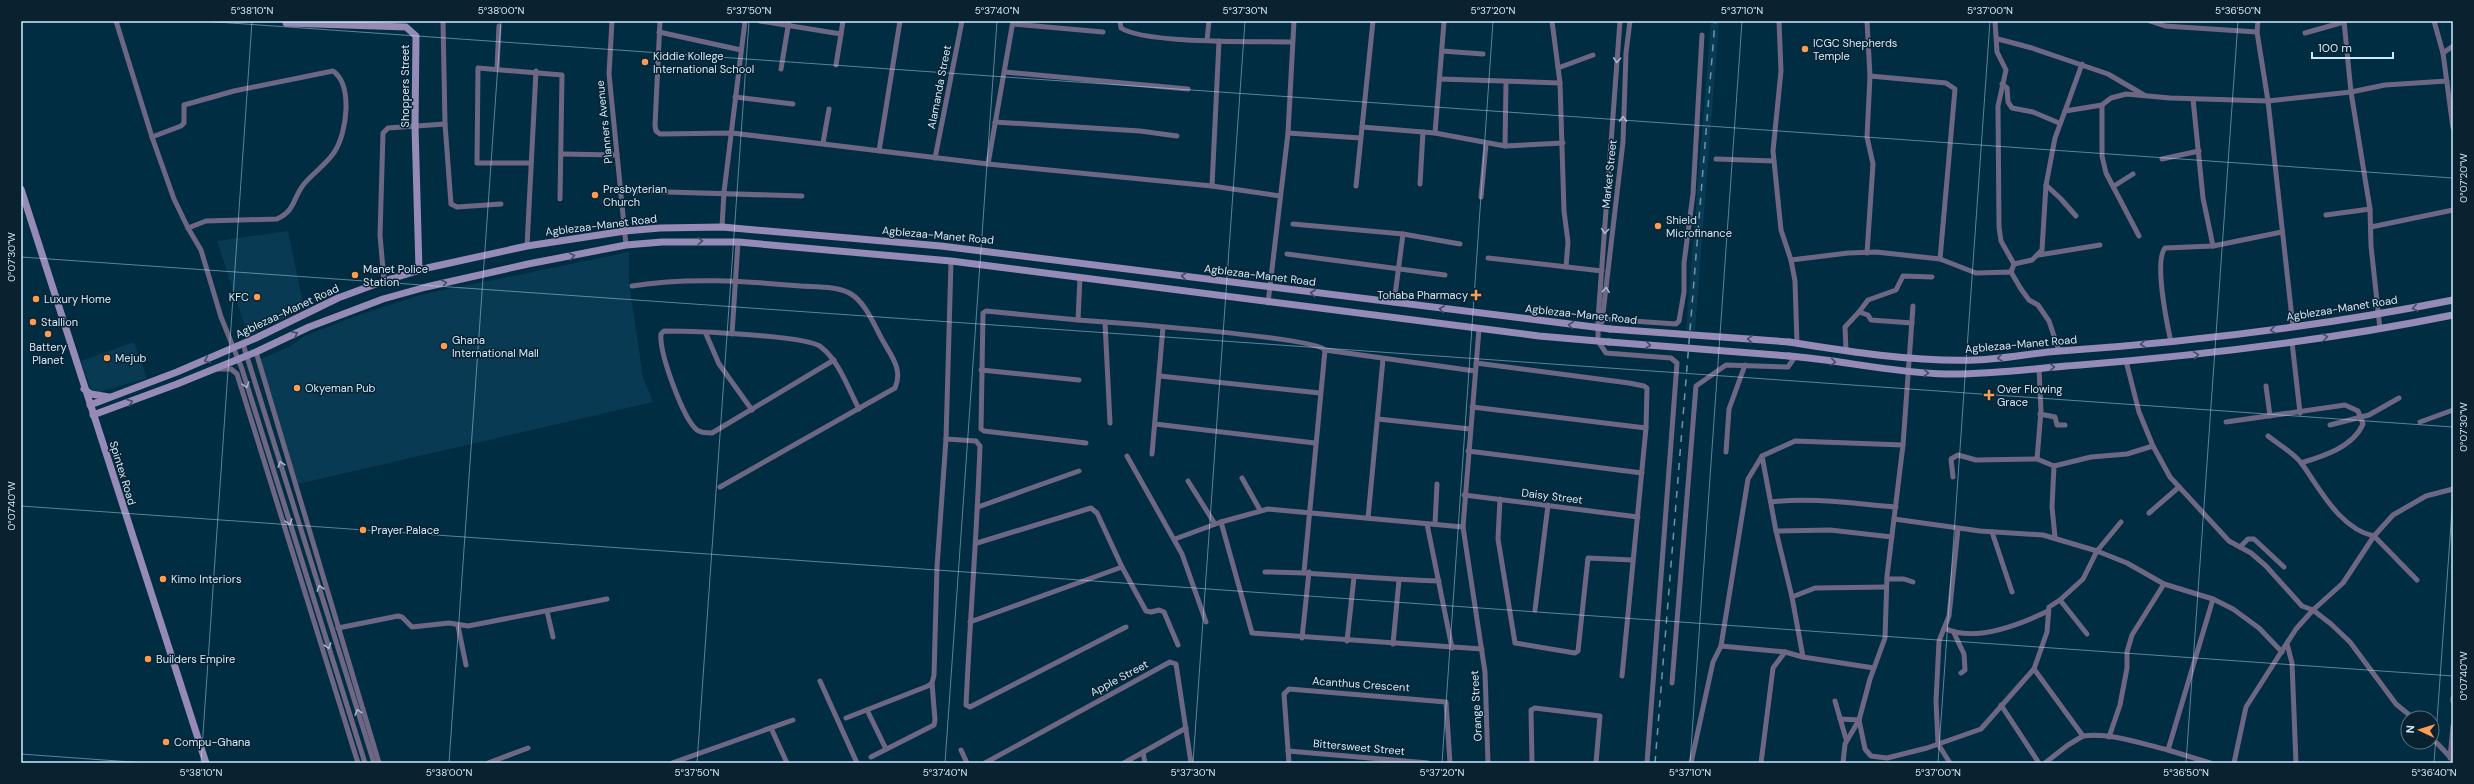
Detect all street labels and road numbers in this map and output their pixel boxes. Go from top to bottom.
street label: Alamanda Street [924,44,954,130]
street label: Shoppers Street [398,45,412,127]
street label: Planners Avenue [593,80,615,164]
street label: Market Street [1598,139,1620,209]
street label: Agblezaa-Manet Road [544,211,658,239]
street label: Agblezaa-Manet Road [881,223,995,247]
street label: Agblezaa-Manet Road [1203,261,1317,289]
street label: Agblezaa-Manet Road [233,281,341,341]
street label: Agblezaa-Manet Road [2285,292,2399,324]
street label: Agblezaa-Manet Road [1524,301,1638,327]
street label: Agblezaa-Manet Road [1964,332,2078,356]
street label: Spintex Road [107,439,139,507]
street label: Daisy Street [1521,485,1583,507]
street label: Apple Street [1088,657,1150,699]
street label: Orange Street [1467,670,1485,742]
street label: Acanthus Crescent [1312,674,1410,694]
street label: Bittersweet Street [1312,736,1406,758]

